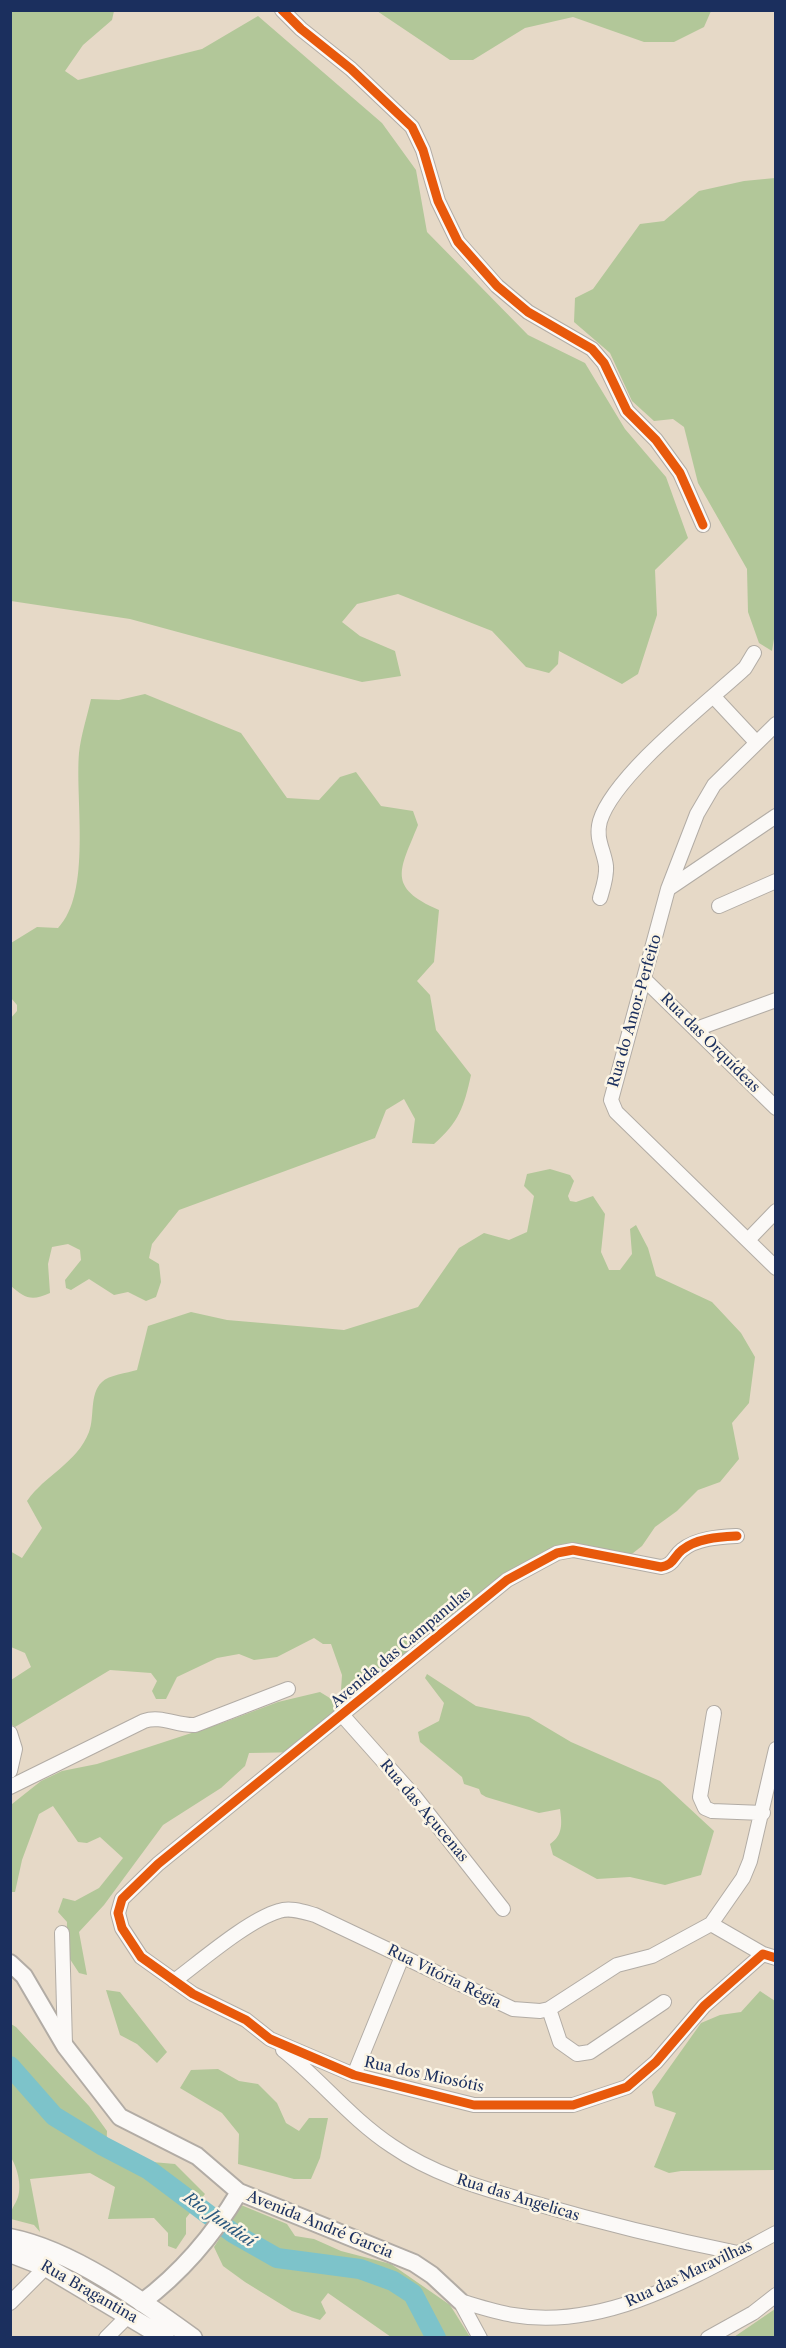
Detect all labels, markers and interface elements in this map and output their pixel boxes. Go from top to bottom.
street label: Rua do Amor-Perfeito [605,933,665,1089]
street label: Rua das Orquídeas [657,990,763,1096]
street label: Avenida das Campanulas [327,1584,475,1712]
street label: Rua das Açucenas [376,1756,472,1866]
street label: Rua Vitória Régia [384,1942,504,2012]
street label: Rua dos Miosótis [362,2054,486,2096]
street label: Rua das Angelicas [454,2171,582,2225]
street label: Avenida André Garcia [244,2187,396,2263]
water label: Rio Jundiaí [180,2188,258,2252]
street label: Rua das Maravilhas [623,2237,755,2311]
street label: Rua Bragantina [37,2257,141,2327]

